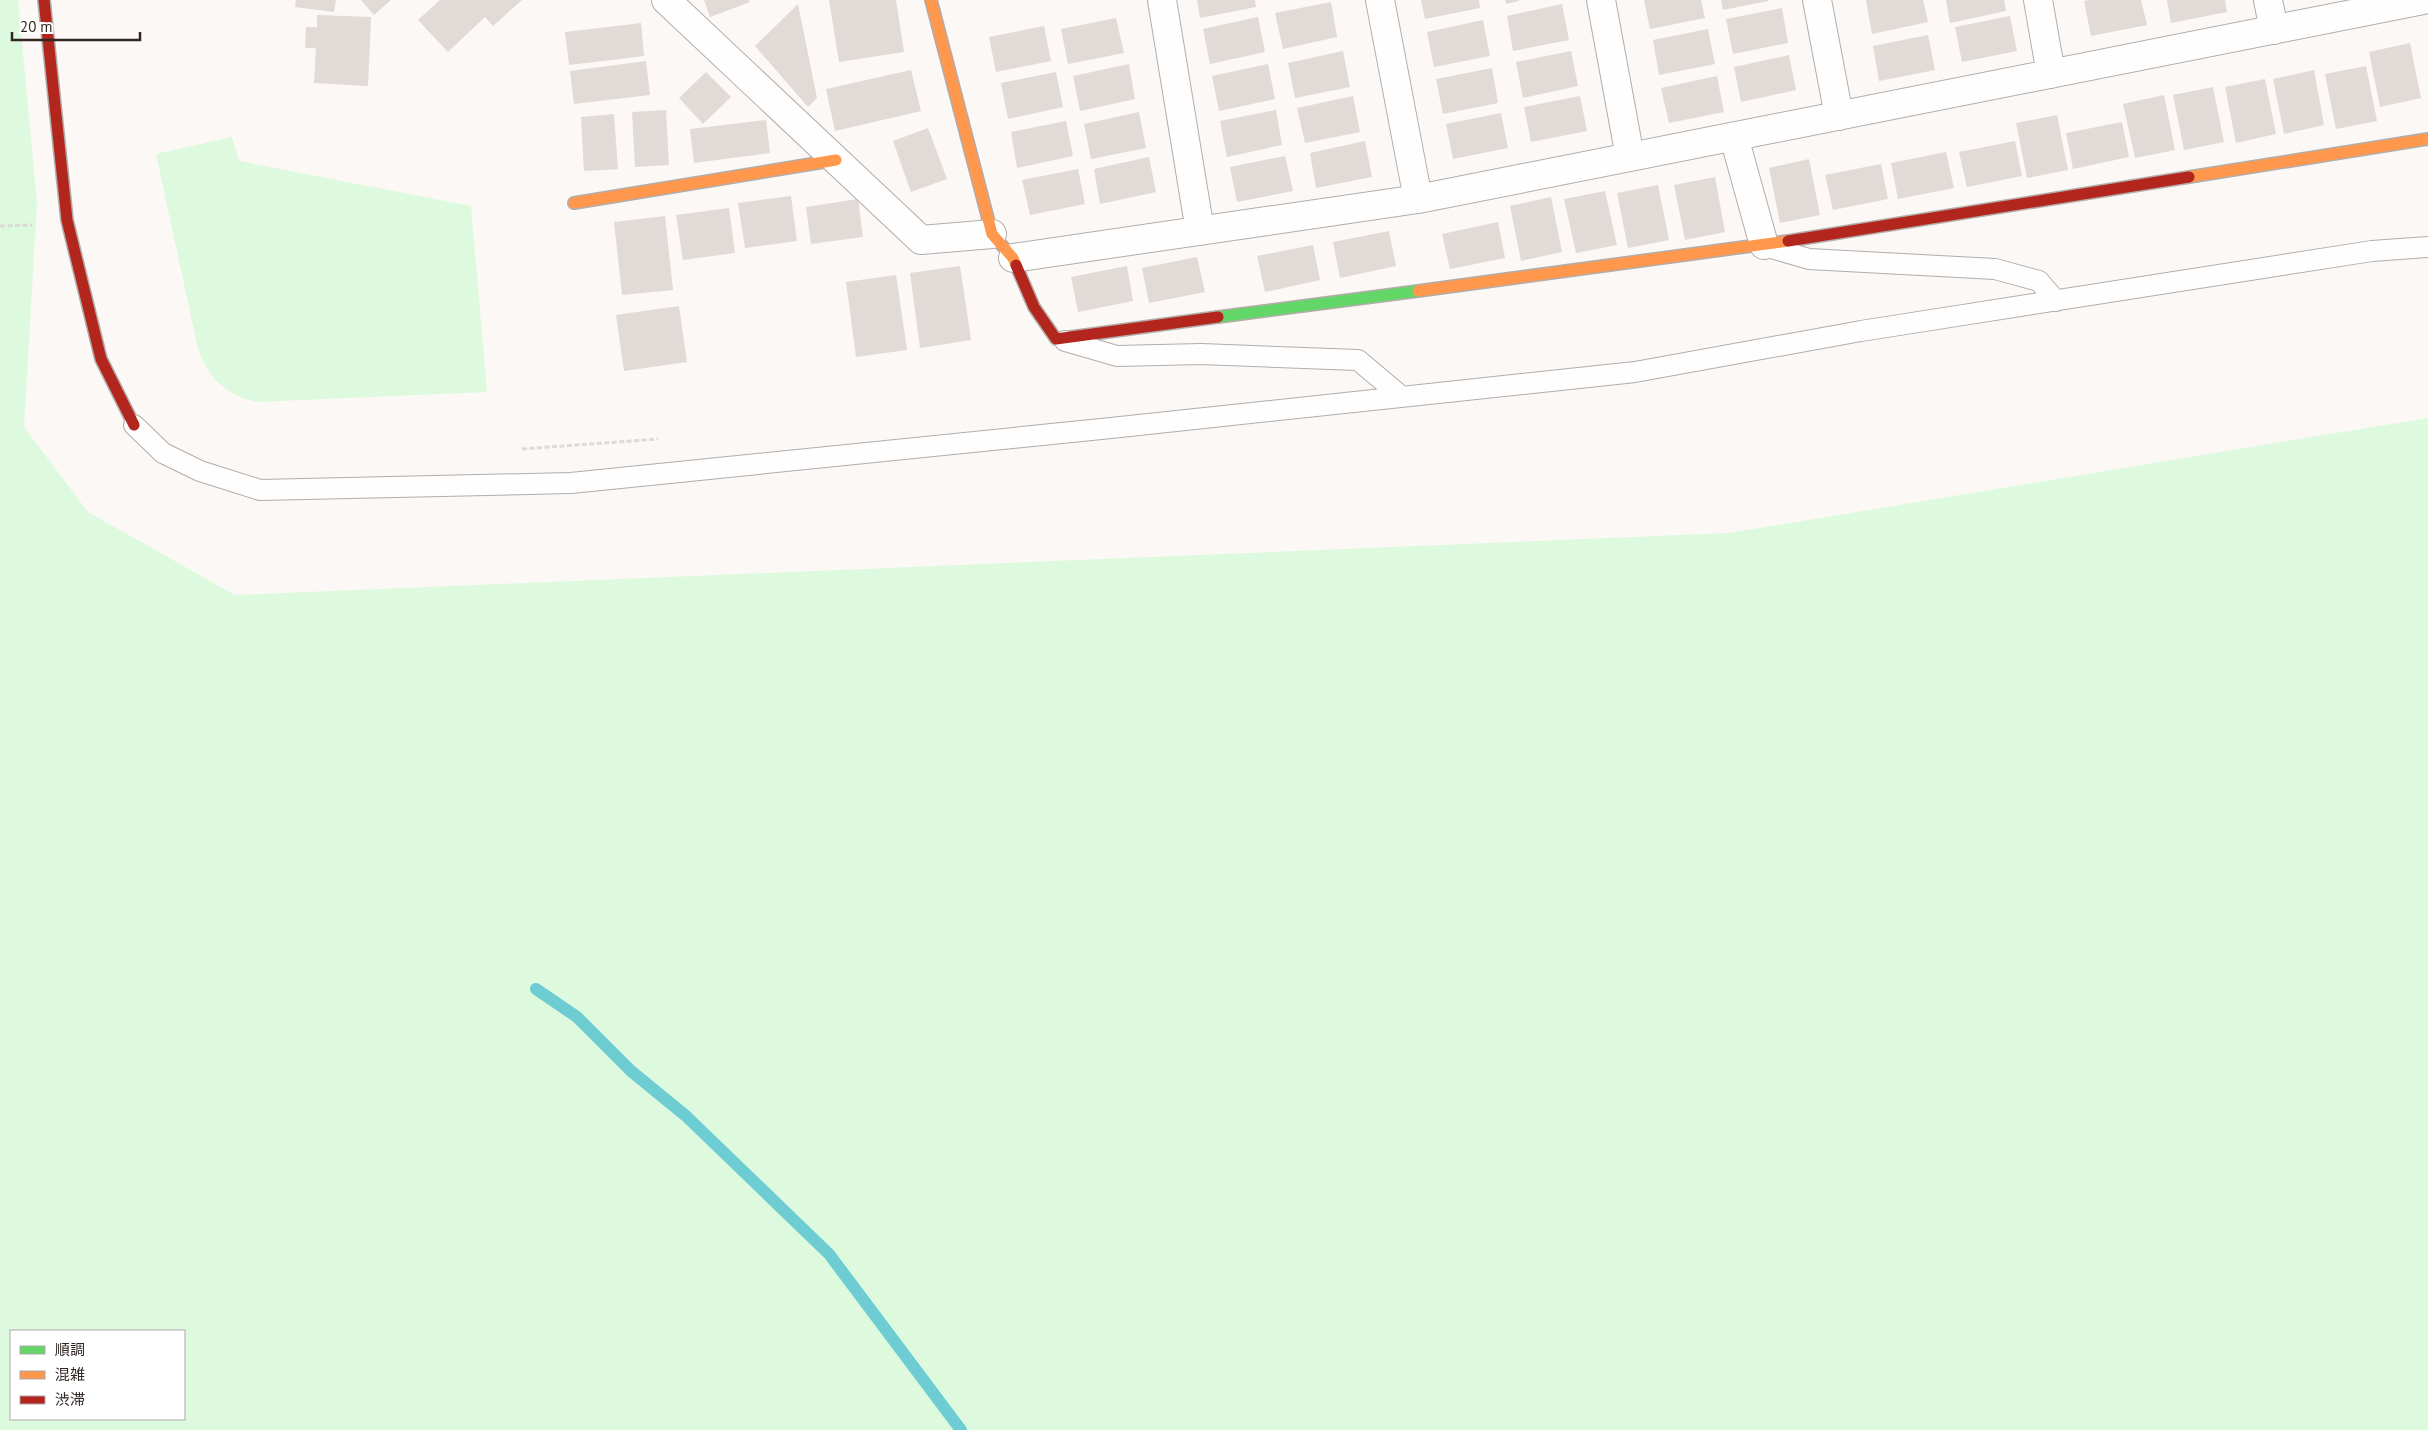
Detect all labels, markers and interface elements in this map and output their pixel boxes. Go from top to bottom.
scale bar [12,10,140,42]
text: 20 m [20,17,53,36]
legend [10,1330,185,1420]
text: 順調 [55,1340,85,1359]
text: 混雑 [55,1365,85,1384]
text: 渋滞 [55,1390,85,1409]

